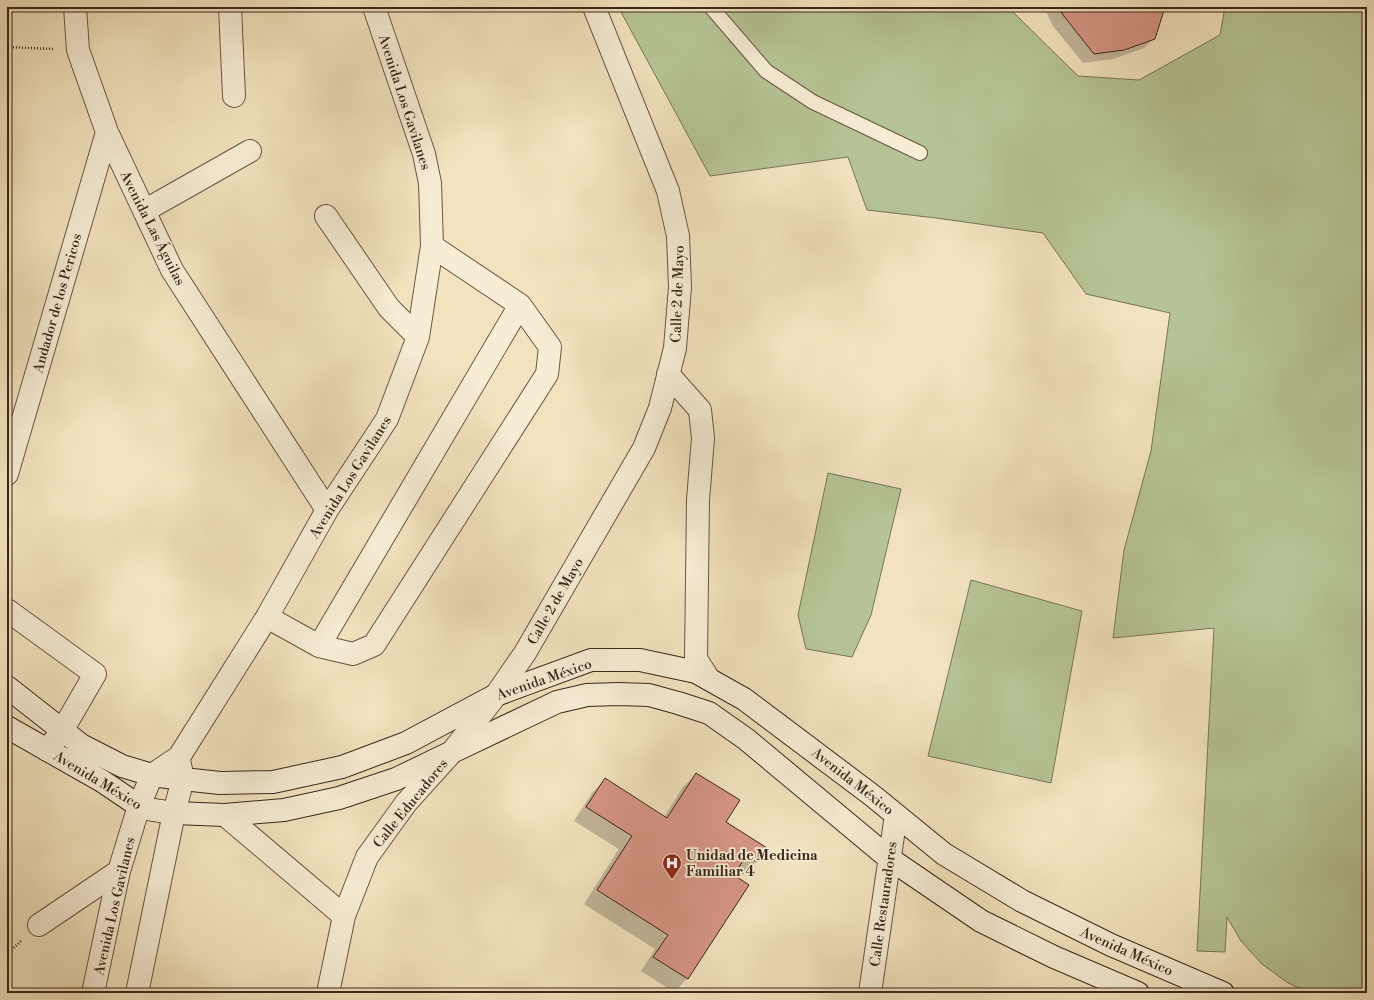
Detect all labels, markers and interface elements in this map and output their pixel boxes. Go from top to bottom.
street label: Avenida Los Gavilanes [373,31,434,172]
street label: Avenida Las Águilas [115,166,191,289]
street label: Andador de los Pericos [29,231,87,376]
street label: Calle 2 de Mayo [667,245,689,343]
street label: Avenida Los Gavilanes [305,413,396,543]
street label: Calle 2 de Mayo [524,555,588,648]
street label: Avenida México [493,655,594,705]
street label: Avenida México [807,743,897,820]
street label: Avenida México [49,747,145,814]
street label: Calle Educadores [369,755,452,852]
street label: Avenida Los Gavilanes [90,835,140,978]
street label: Calle Restauradores [866,840,902,968]
place label: Unidad de Medicina Familiar 4 [686,847,818,881]
hospital icon: Unidad de Medicina Familiar 4 [661,852,683,880]
street label: Avenida México [1076,923,1176,980]

